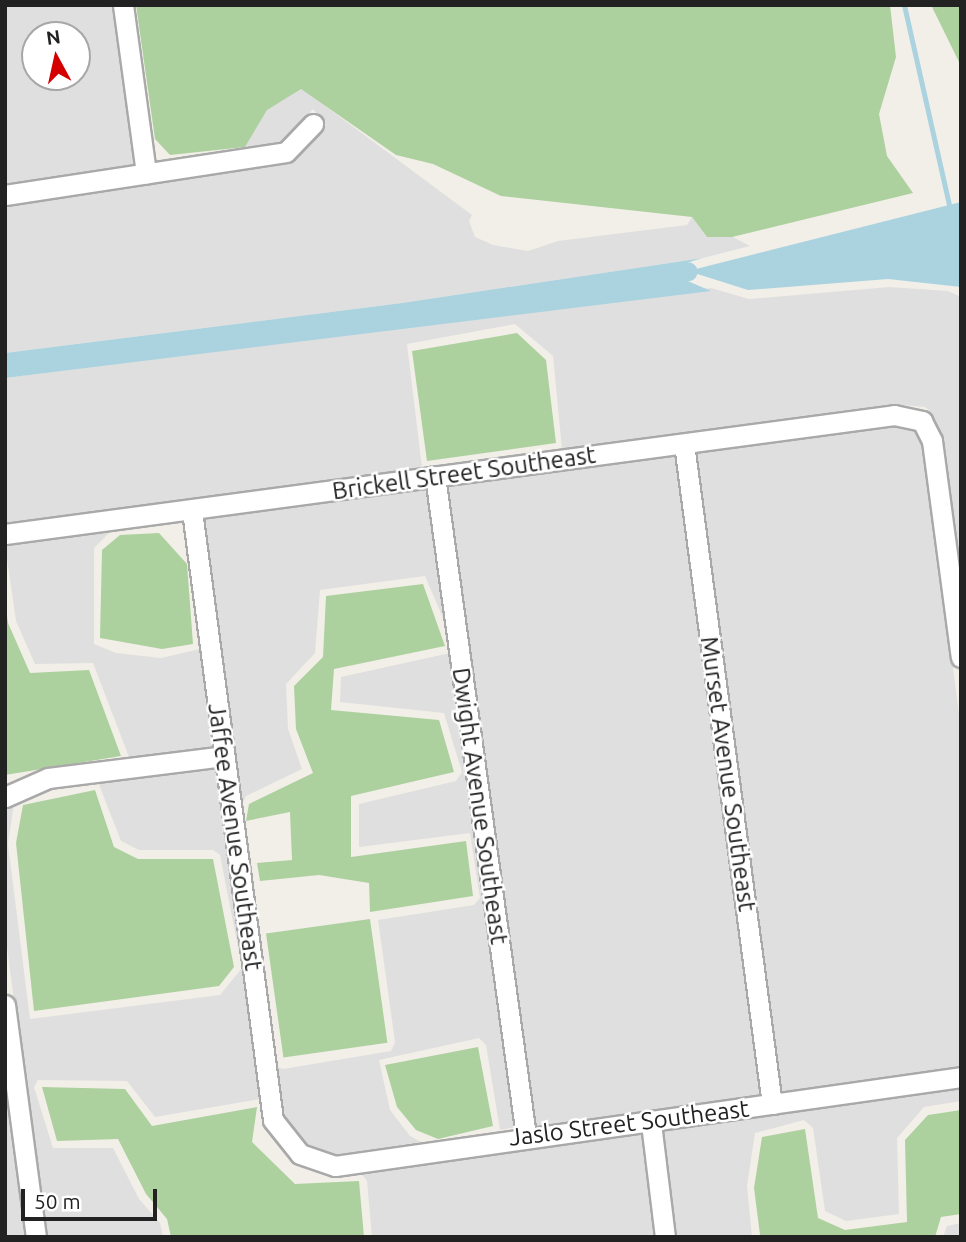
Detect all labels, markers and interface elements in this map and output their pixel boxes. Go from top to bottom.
north arrow [21,21,91,91]
text: N [45,25,62,49]
street label: Brickell Street Southeast [330,440,598,506]
street label: Murset Avenue Southeast [694,635,762,913]
street label: Dwight Avenue Southeast [446,666,514,946]
street label: Jaffee Avenue Southeast [202,701,268,973]
street label: Jaslo Street Southeast [507,1094,751,1152]
scale bar [24,1176,161,1220]
text: 50 m [34,1189,81,1213]

